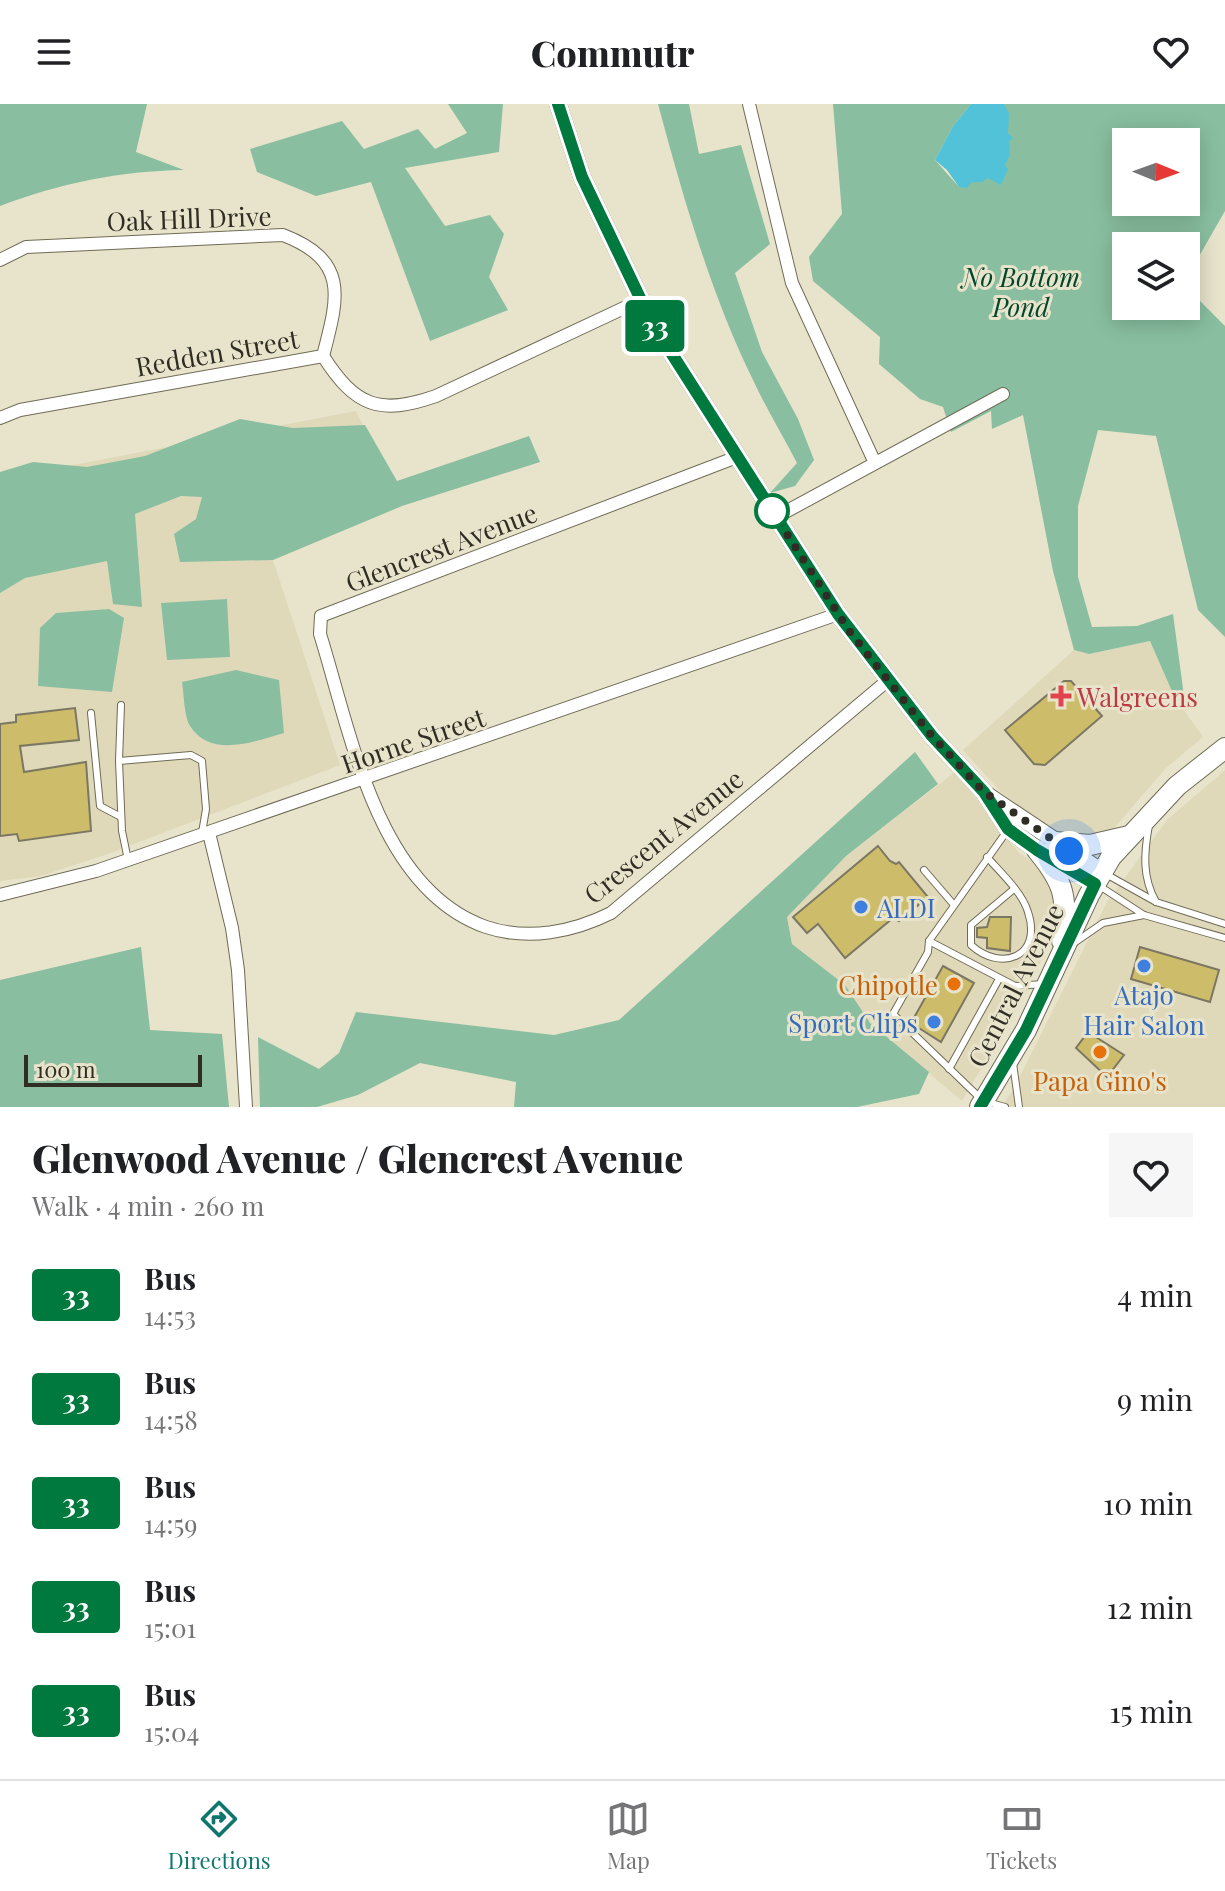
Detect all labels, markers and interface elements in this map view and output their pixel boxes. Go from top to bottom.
text: Commutr [531,28,694,76]
icon: menu [32,30,76,74]
icon: heart [1149,30,1193,74]
north arrow [1112,128,1200,216]
map controls [1112,128,1200,320]
street label: Oak Hill Drive [106,198,272,238]
button: layers [1112,232,1200,320]
park label: No Bottom Pond [960,259,1080,324]
line badge: 33 [619,300,691,352]
text: 33 [641,307,669,344]
street label: Redden Street [133,320,302,384]
street label: Glencrest Avenue [340,494,542,600]
unlabelled marker [755,494,789,528]
place label: Walgreens [1076,679,1198,714]
marker: Walgreens [1052,687,1070,705]
street label: Horne Street [336,699,490,781]
street label: Crescent Avenue [576,761,750,911]
your location [1049,831,1089,871]
place label: ALDI [876,890,936,925]
street label: Central Avenue [959,897,1071,1073]
marker: ALDI [852,898,870,916]
marker: Atajo Hair Salon [1135,957,1153,975]
place label: Chipotle [838,967,938,1002]
marker: Chipotle [945,975,963,993]
place label: Atajo Hair Salon [1083,977,1205,1042]
place label: Sport Clips [788,1005,918,1040]
marker: Sport Clips [925,1013,943,1031]
marker: Papa Gino's [1091,1043,1109,1061]
scale bar [24,1051,202,1087]
text: 100 m [36,1054,96,1084]
place label: Papa Gino's [1033,1063,1167,1098]
text: Glenwood Avenue / Glencrest Avenue [32,1132,683,1183]
button: heart [1109,1133,1193,1217]
text: Walk · 4 min · 260 m [32,1188,264,1223]
text: Bus [144,1258,196,1298]
text: 4 min [1117,1275,1193,1315]
text: 33 [62,1276,90,1313]
text: 14:53 [144,1298,196,1333]
text: Bus [144,1362,196,1402]
text: 9 min [1117,1379,1193,1419]
text: 33 [62,1380,90,1417]
text: 14:58 [144,1402,198,1437]
text: Bus [144,1466,196,1506]
text: 10 min [1103,1483,1193,1523]
text: 33 [62,1484,90,1521]
text: 14:59 [144,1506,197,1541]
text: Bus [144,1570,196,1610]
text: 12 min [1107,1587,1193,1627]
text: 33 [62,1588,90,1625]
text: 15:01 [144,1610,196,1645]
text: Bus [144,1674,196,1714]
text: 15 min [1109,1691,1193,1731]
text: 33 [62,1692,90,1729]
text: 15:04 [144,1714,199,1749]
tab: Directions [168,1797,271,1875]
tab: Map [606,1797,650,1875]
tab: Tickets [986,1797,1057,1875]

